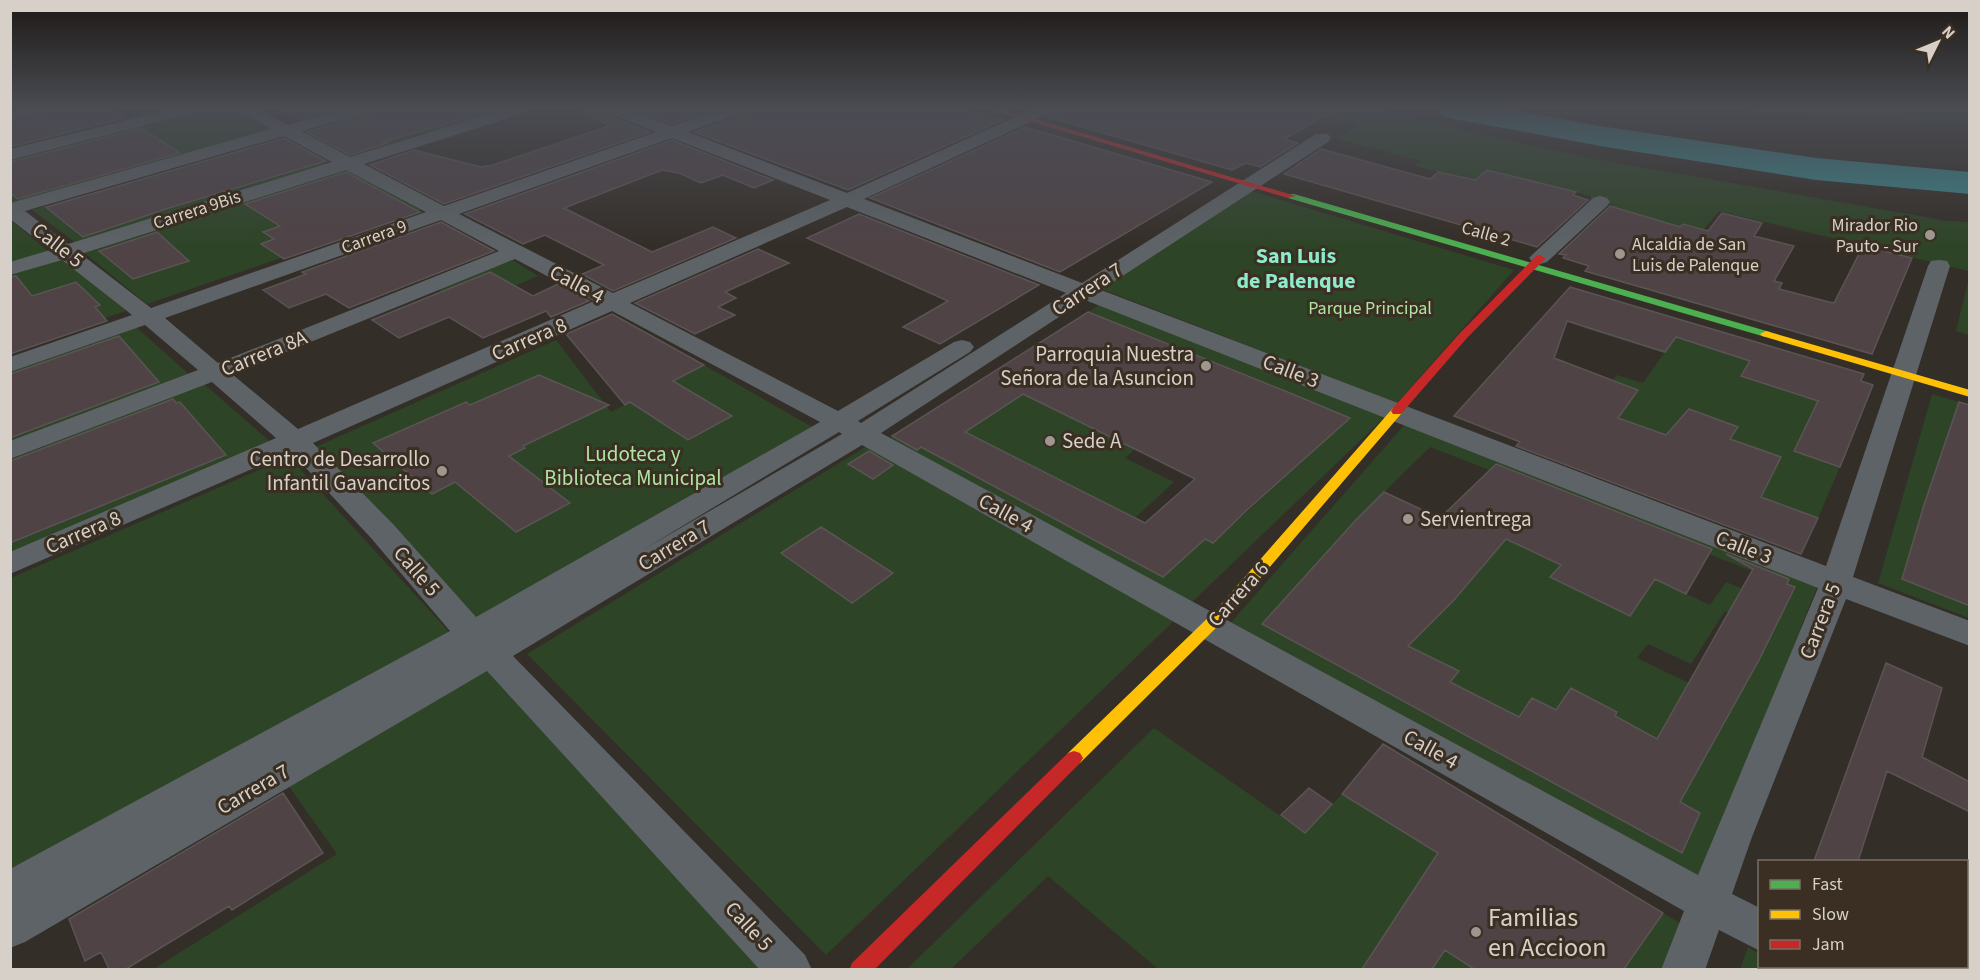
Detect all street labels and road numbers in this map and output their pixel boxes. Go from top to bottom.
street label: Carrera 9Bis [150,184,244,236]
street label: Carrera 9 [338,214,410,260]
street label: Calle 5 [26,215,90,275]
street label: Calle 2 [1459,215,1514,253]
street label: Carrera 7 [1046,255,1128,323]
street label: Calle 4 [544,257,610,311]
street label: Carrera 8 [487,310,571,368]
street label: Carrera 8A [216,322,312,384]
street label: Calle 3 [1258,347,1324,395]
street label: Calle 4 [973,486,1039,540]
street label: Carrera 8 [41,503,125,561]
street label: Carrera 7 [632,512,716,578]
street label: Calle 3 [1711,523,1777,571]
street label: Calle 5 [387,539,447,603]
street label: Carrera 6 [1200,554,1276,634]
street label: Carrera 5 [1792,579,1848,663]
street label: Calle 4 [1398,722,1464,776]
street label: Carrera 7 [211,756,295,822]
street label: Calle 5 [718,894,780,958]

